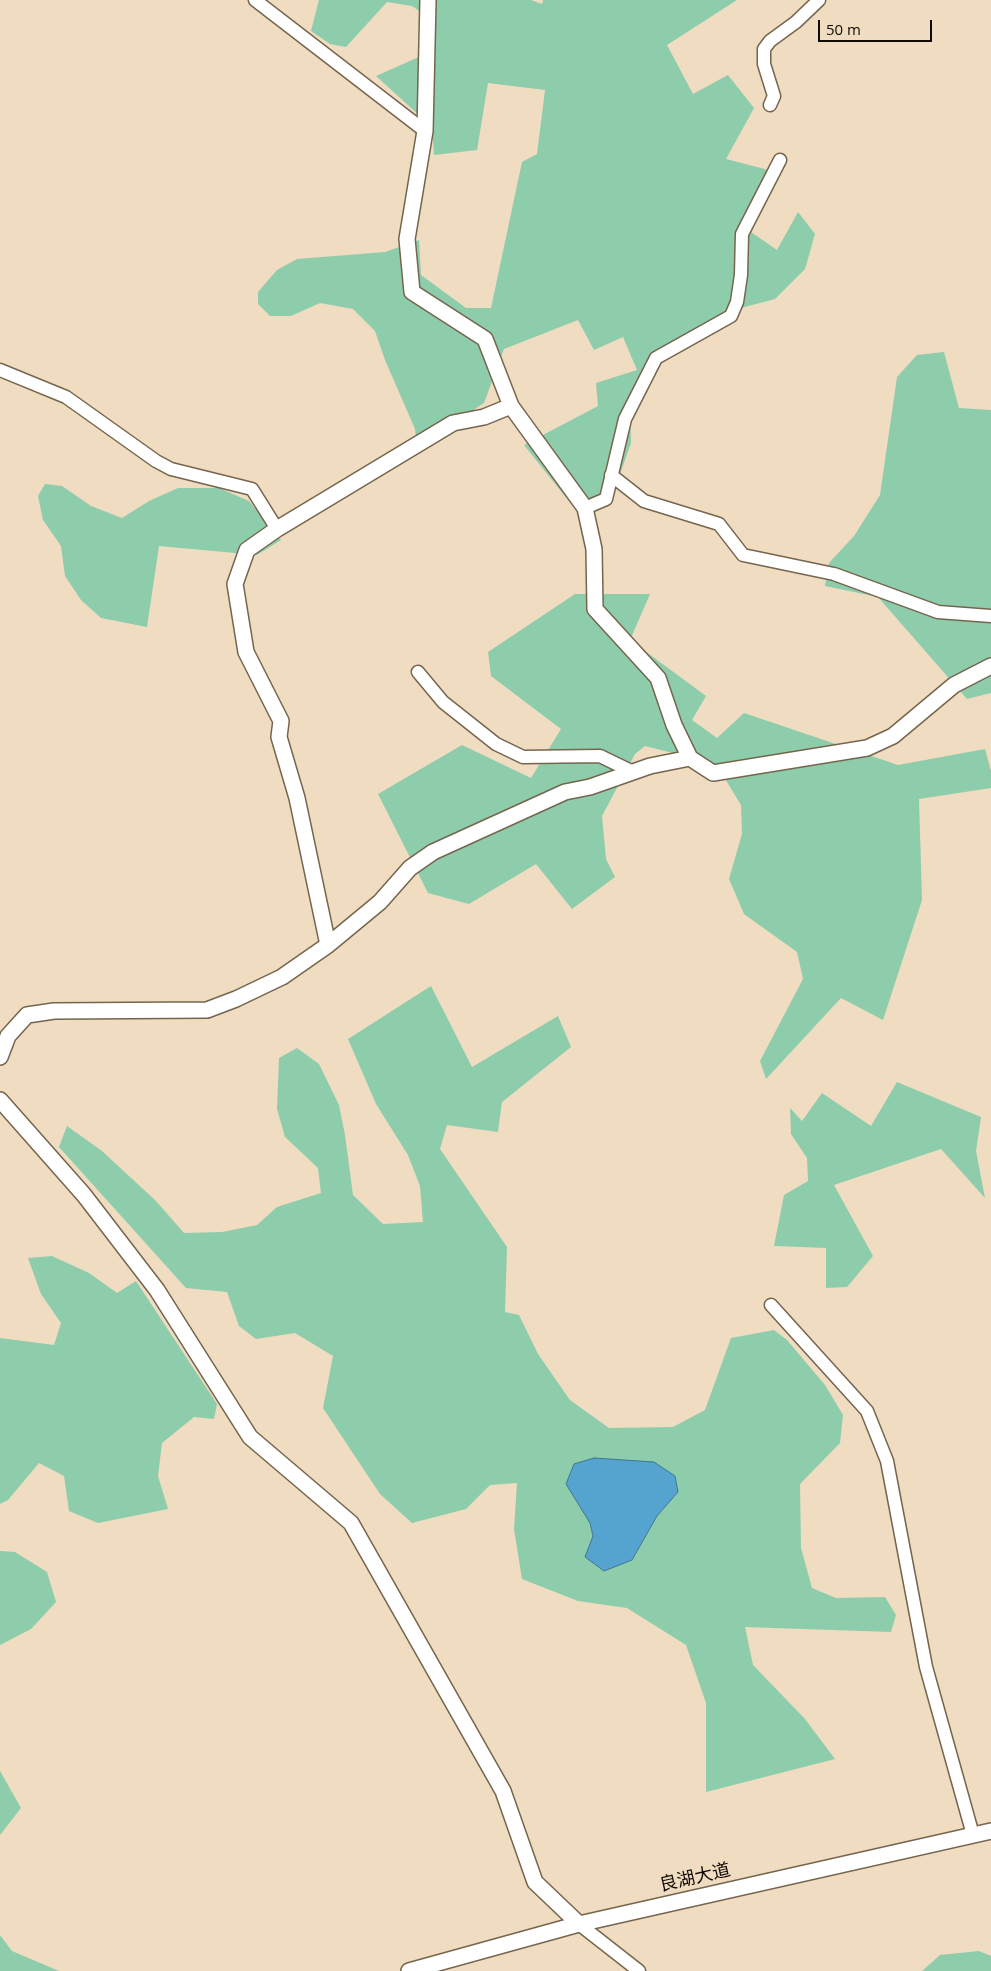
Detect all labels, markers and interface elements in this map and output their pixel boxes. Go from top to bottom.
scale bar [821,10,935,42]
text: 50 m [826,19,861,39]
street label: 良湖大道 [657,1859,733,1897]

